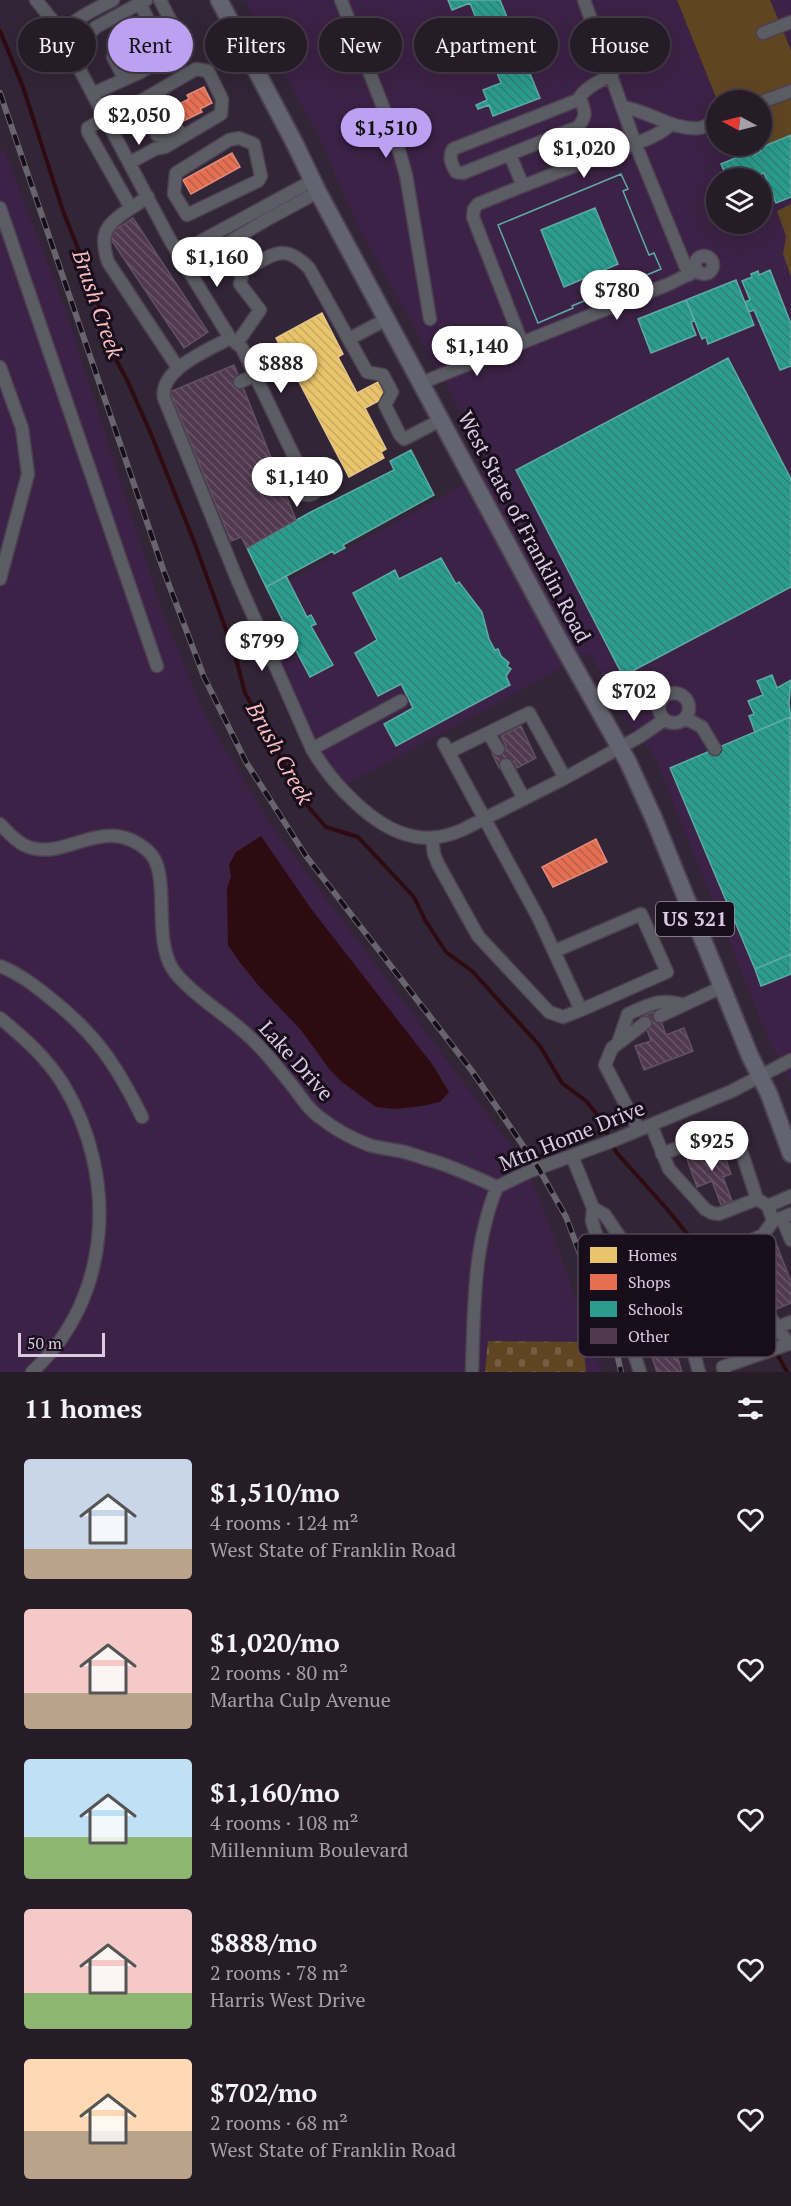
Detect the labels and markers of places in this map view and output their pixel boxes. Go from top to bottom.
pin: $2,050 [90,95,188,146]
pin: $1,510 [337,108,435,159]
pin: $1,020 [535,128,633,179]
pin: $1,160 [168,237,266,288]
pin: $780 [581,270,653,321]
pin: $1,140 [428,326,526,377]
pin: $888 [245,343,317,394]
pin: $1,140 [248,457,346,508]
pin: $799 [226,621,298,672]
pin: $702 [598,671,670,722]
pin: $925 [676,1121,748,1172]

